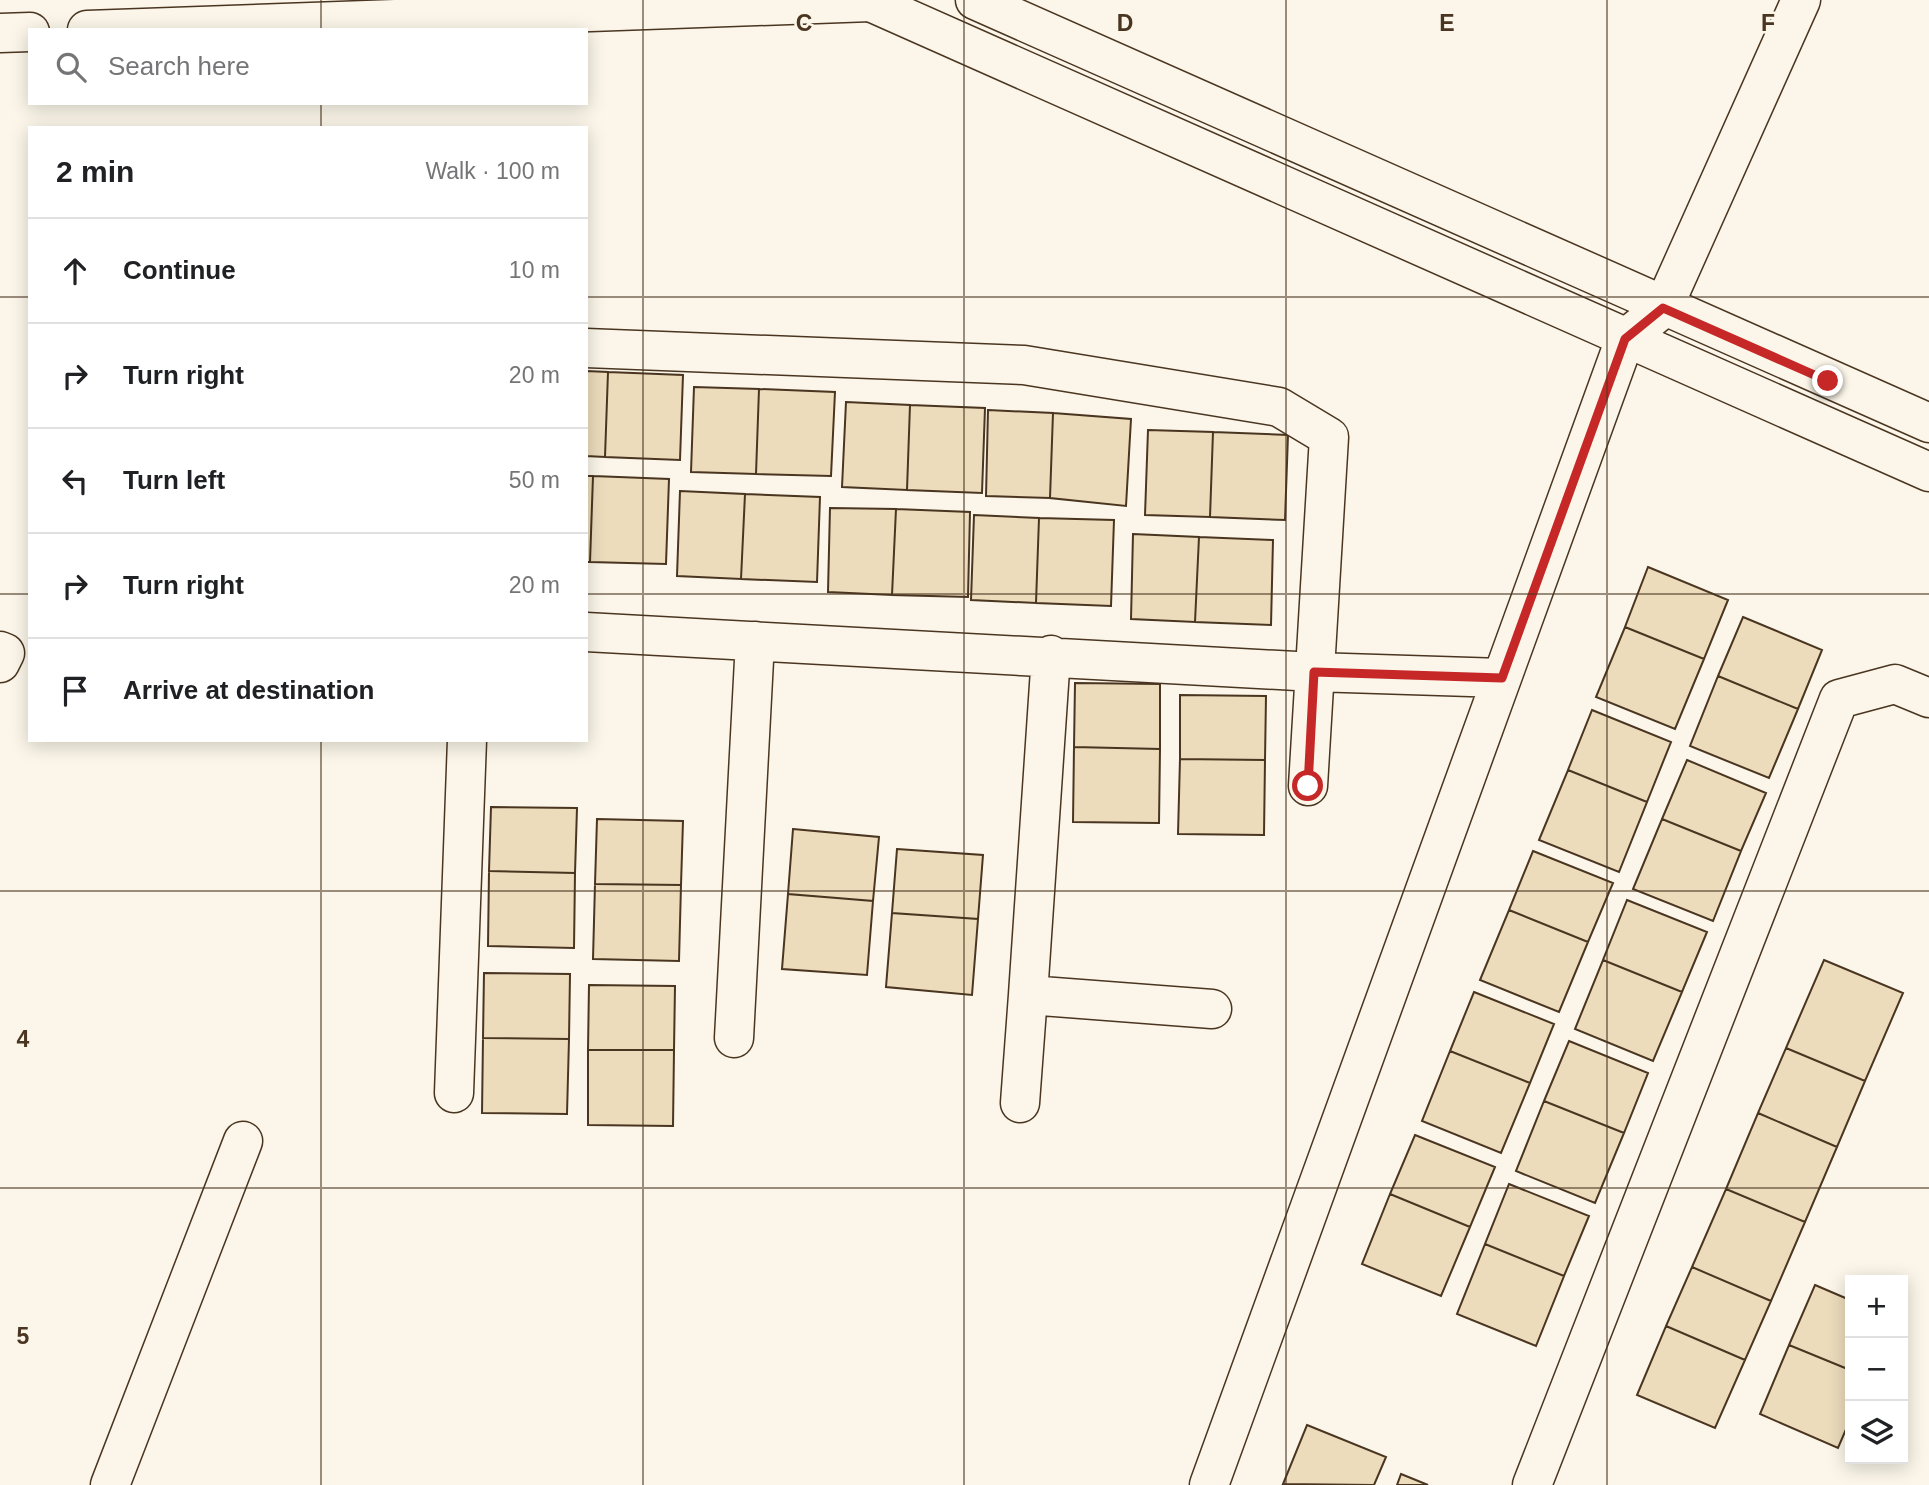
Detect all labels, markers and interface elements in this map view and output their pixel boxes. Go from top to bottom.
text: C [796,10,812,36]
text: D [1117,10,1133,36]
text: E [1439,10,1455,36]
text: F [1761,10,1775,36]
search box [28,28,588,105]
icon: search [52,48,90,86]
text: Search here [108,51,250,81]
text: 2 min [56,155,134,188]
text: Walk · 100 m [425,158,560,184]
icon: ahead [56,252,94,290]
text: Continue [123,255,236,285]
text: 10 m [509,257,560,283]
icon: right [56,357,94,395]
text: Turn right [123,360,244,390]
text: 20 m [509,362,560,388]
route end [1812,365,1843,396]
icon: left [56,462,94,500]
text: Turn left [123,465,225,495]
text: 50 m [509,467,560,493]
icon: right [56,567,94,605]
text: Turn right [123,570,244,600]
text: 20 m [509,572,560,598]
icon: arrive [56,672,94,710]
text: Arrive at destination [123,675,374,705]
route start [1292,770,1323,801]
text: 4 [17,1026,30,1052]
map controls [1845,1275,1908,1464]
button: + [1845,1275,1908,1338]
text: 5 [17,1323,30,1349]
button: − [1845,1338,1908,1401]
button: layers [1845,1401,1908,1464]

